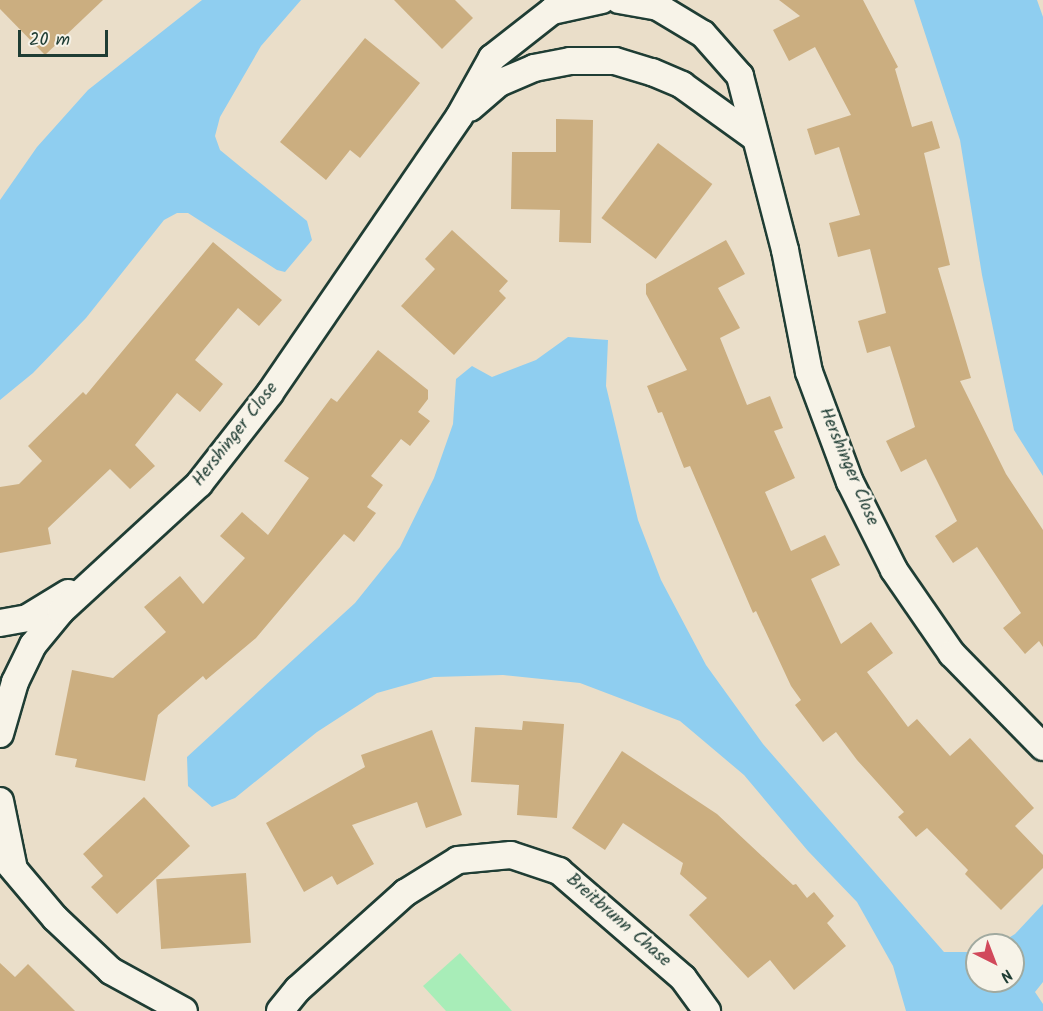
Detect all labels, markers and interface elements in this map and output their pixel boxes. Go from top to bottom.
scale bar [21,18,111,56]
text: 20 m [29,26,70,55]
street label: Hershinger Close [189,379,283,491]
street label: Hershinger Close [813,405,883,529]
street label: Breitbrunn Chase [561,870,675,972]
north arrow [965,933,1025,993]
text: N [994,963,1018,988]

